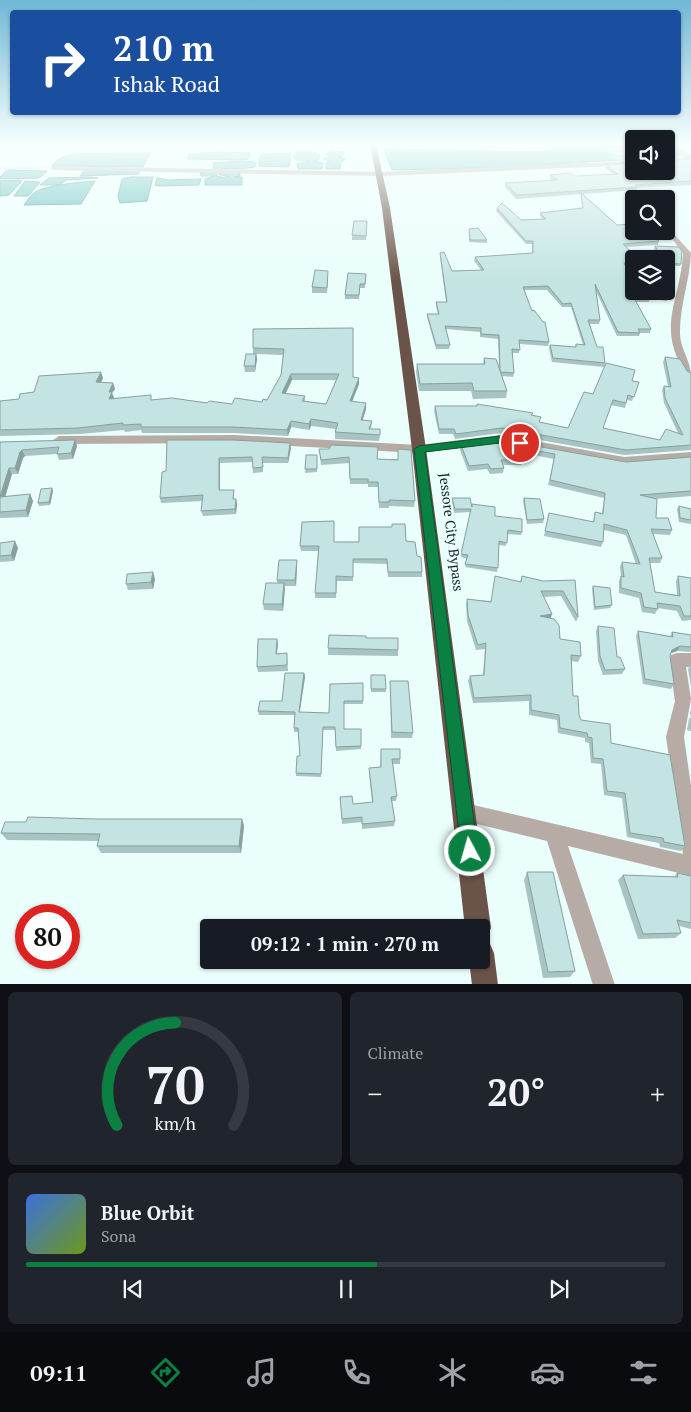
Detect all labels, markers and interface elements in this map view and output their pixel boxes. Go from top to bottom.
text: 210 m [113,25,214,71]
icon: right [30,30,95,95]
text: Ishak Road [113,69,220,98]
map controls [625,130,675,300]
button: sound [625,130,675,180]
button: search [625,190,675,240]
button: layers [625,250,675,300]
pin [499,422,541,464]
icon: arrive [506,429,534,457]
street label: Jessore City Bypass [435,472,469,592]
position arrow [443,824,495,876]
speed limit sign: 80 [15,904,80,969]
text: 09:12 · 1 min · 270 m [251,931,439,956]
text: Climate [368,1042,423,1064]
text: 70 [145,1050,204,1119]
text: 20° [487,1067,546,1117]
text: − [368,1075,382,1112]
text: + [650,1075,665,1112]
text: km/h [154,1111,196,1135]
text: Blue Orbit [101,1200,194,1225]
text: Sona [101,1225,136,1247]
icon: previous [119,1275,147,1303]
icon: pause [332,1275,360,1303]
icon: next [545,1275,573,1303]
icon: directions [148,1355,183,1390]
icon: music [244,1355,279,1390]
icon: phone [339,1355,374,1390]
icon: climate [435,1355,470,1390]
icon: car [530,1355,565,1390]
icon: filters [626,1355,661,1390]
text: 09:11 [30,1358,88,1387]

